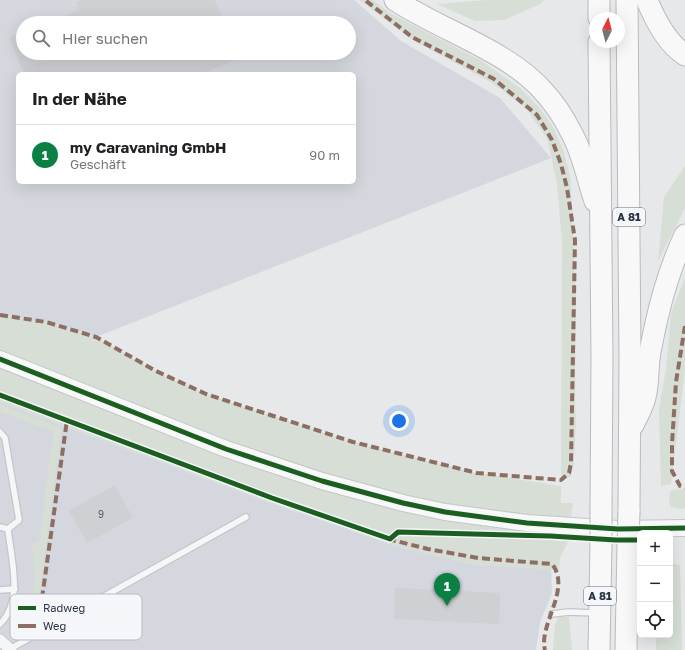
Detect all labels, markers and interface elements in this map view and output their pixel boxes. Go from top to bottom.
north arrow [589,12,625,48]
search box [16,16,356,60]
icon: search [30,27,52,49]
text: Hier suchen [62,29,148,47]
text: In der Nähe [32,88,127,109]
text: my Caravaning GmbH [70,138,226,156]
text: 1 [42,147,48,163]
text: 90 m [309,147,340,163]
text: Geschäft [70,156,126,172]
road number: A 81 [613,208,645,226]
your location [389,411,409,431]
house number: 9 [98,508,104,520]
map controls [637,530,673,638]
button: + [637,530,673,566]
button: − [637,566,673,602]
pin: 1 [434,573,460,606]
road number: A 81 [584,587,616,605]
legend [10,594,142,640]
text: Radweg [43,601,85,614]
button: locate [637,602,673,638]
text: Weg [43,619,66,632]

